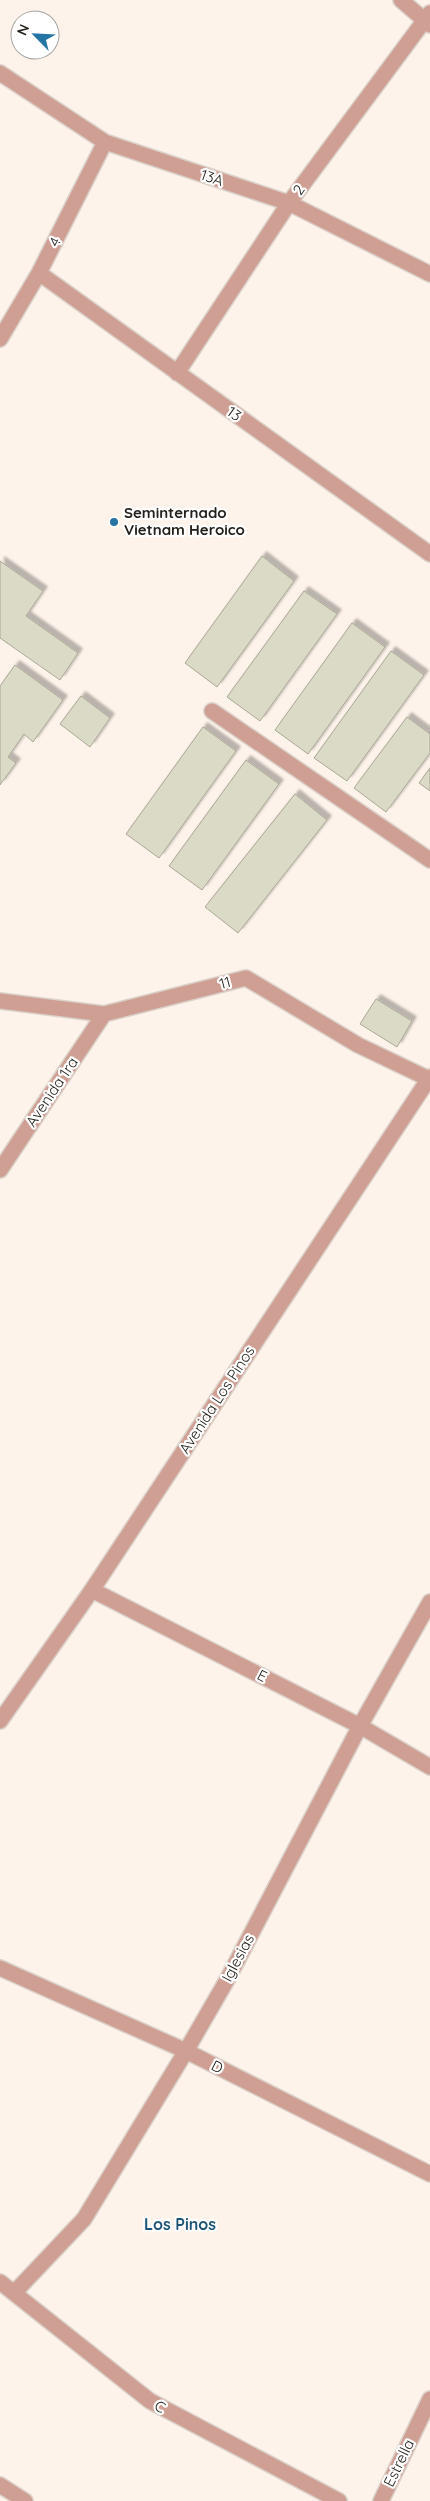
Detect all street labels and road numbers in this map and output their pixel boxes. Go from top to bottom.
street label: 13A [198,165,226,190]
street label: 2 [288,181,309,199]
street label: 4 [44,234,65,250]
street label: 13 [223,402,245,425]
street label: 11 [217,972,233,993]
street label: Avenida 1ra [21,1053,82,1130]
street label: Avenida Los Pinos [175,1342,259,1457]
street label: E [254,1665,270,1686]
street label: Iglesias [217,1931,258,1985]
street label: D [208,2056,227,2078]
street label: C [151,2396,169,2417]
street label: Estrella [379,2436,418,2490]

